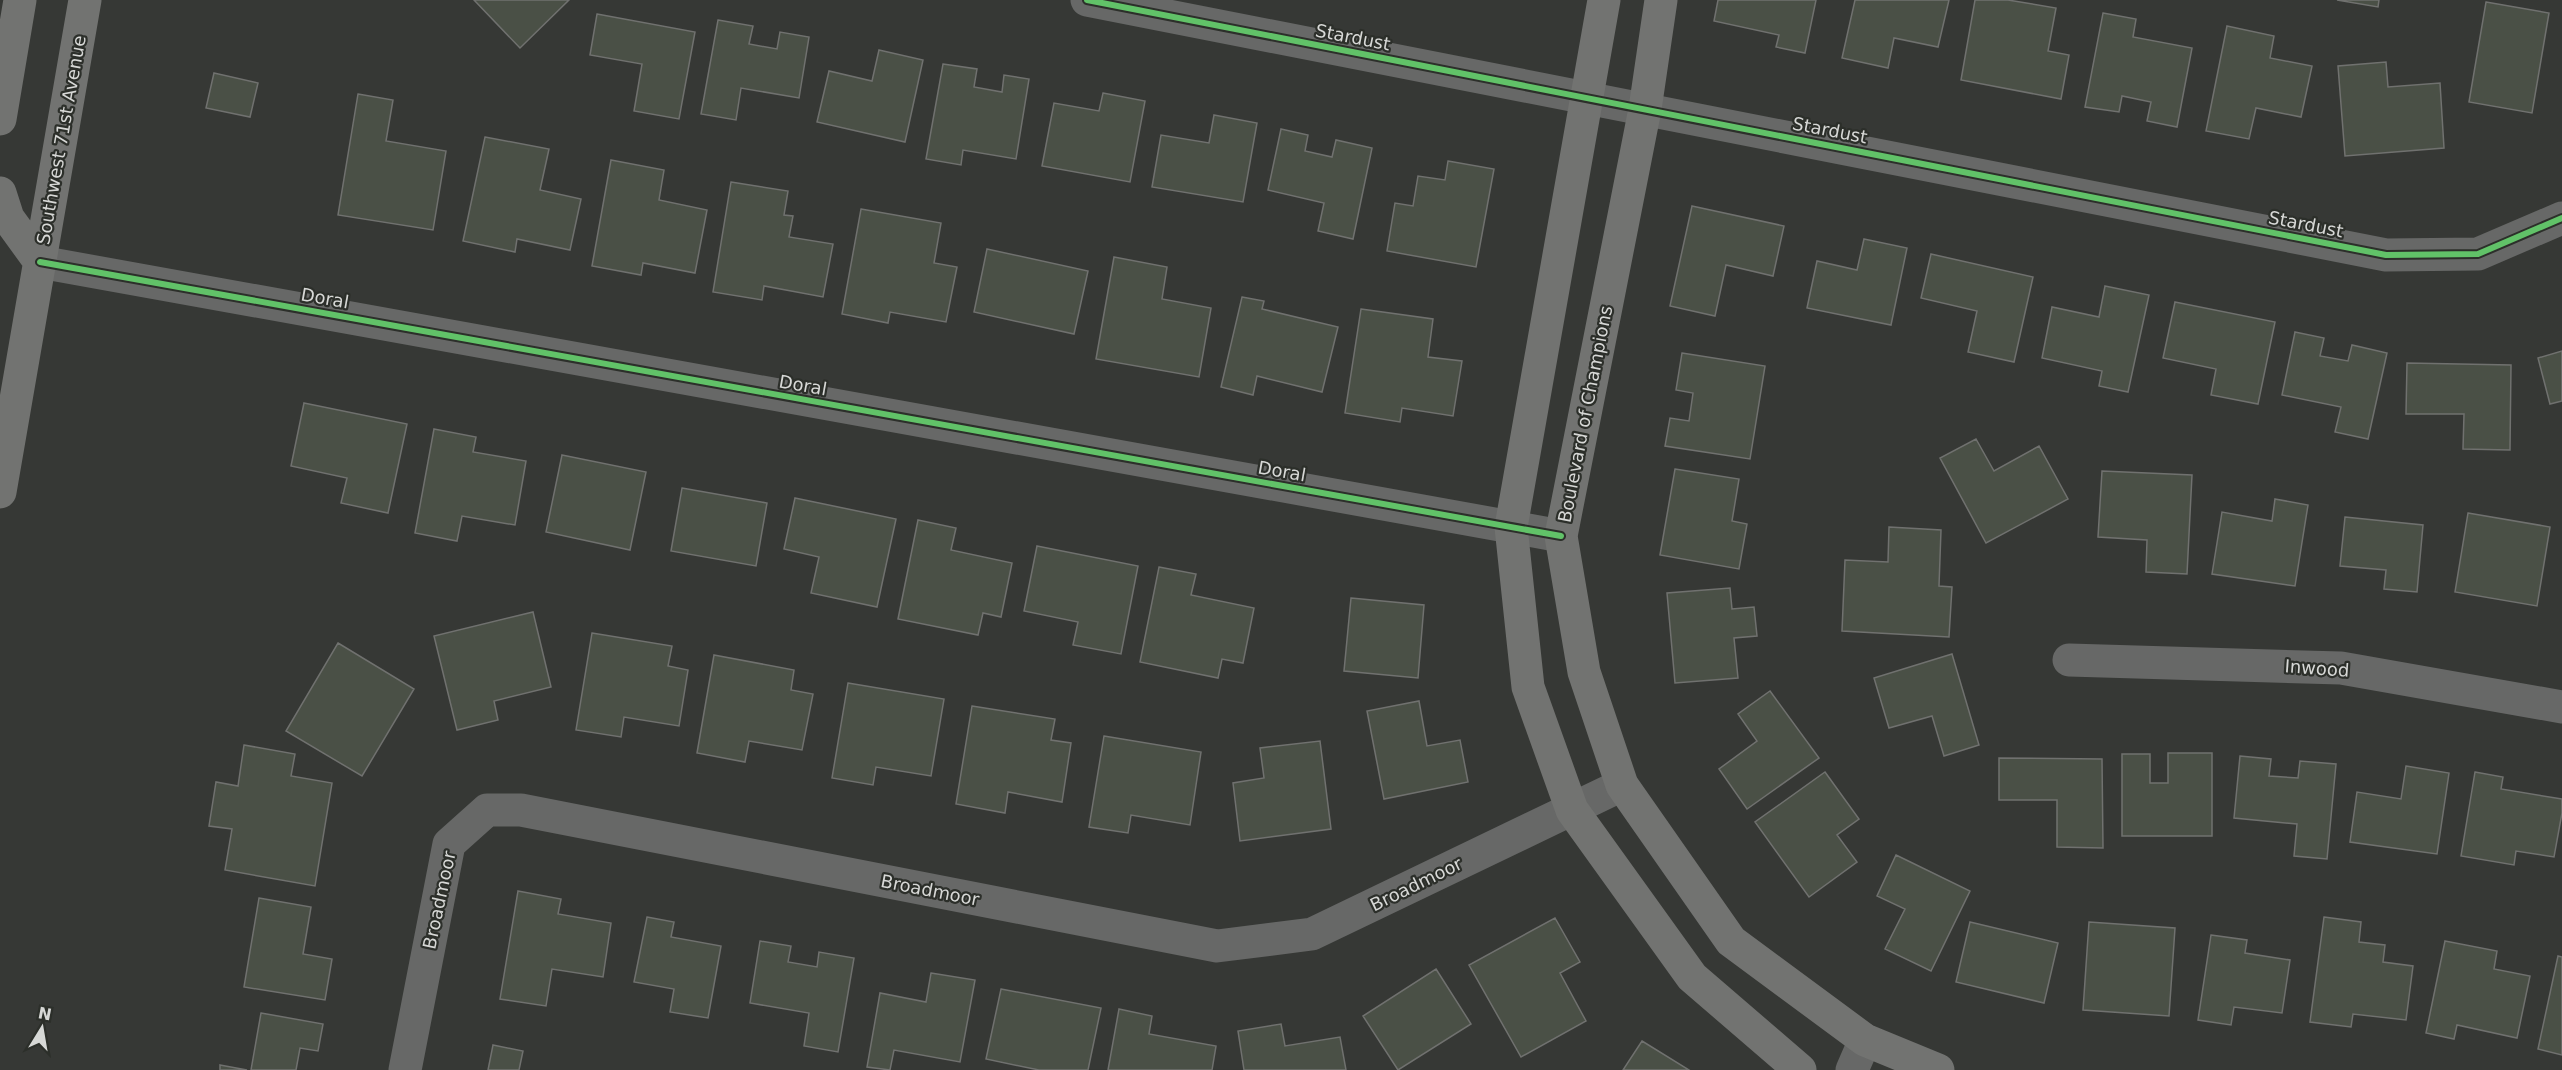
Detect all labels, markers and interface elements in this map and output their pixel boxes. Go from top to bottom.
street label: Stardust [1314,19,1392,55]
street label: Southwest 71st Avenue [32,34,90,246]
street label: Stardust [1791,112,1869,148]
street label: Stardust [2267,206,2345,242]
street label: Doral [299,283,351,313]
street label: Boulevard of Champions [1554,304,1616,524]
street label: Doral [777,370,829,400]
street label: Doral [1256,456,1308,486]
street label: Inwood [2284,655,2350,681]
street label: Broadmoor [418,848,460,951]
street label: Broadmoor [1367,852,1466,915]
street label: Broadmoor [879,870,982,910]
north arrow [12,998,72,1058]
text: N [36,1003,53,1024]

